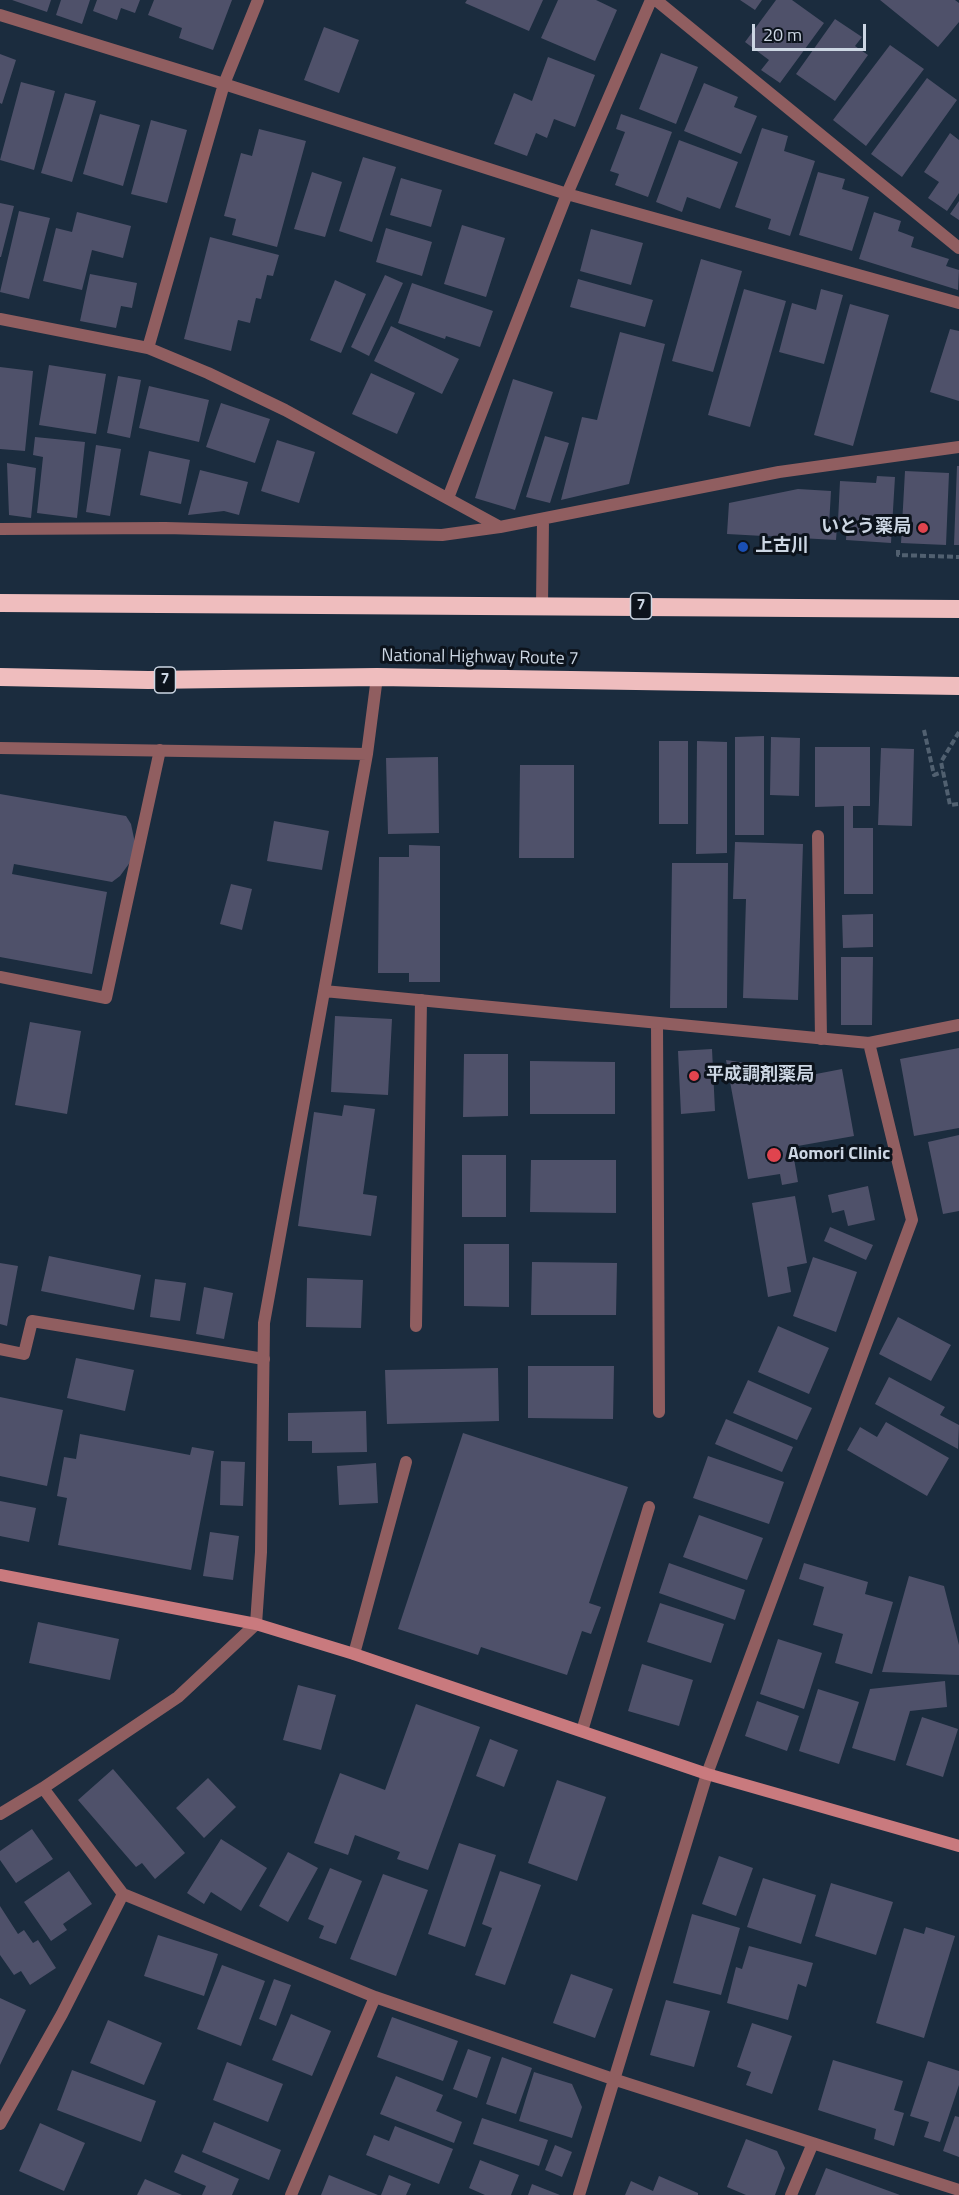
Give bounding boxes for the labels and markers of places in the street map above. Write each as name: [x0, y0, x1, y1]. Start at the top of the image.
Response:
place label: いとう薬局: [821, 517, 911, 539]
marker: いとう薬局: [916, 521, 930, 535]
place label: 上古川: [755, 536, 809, 558]
marker: 上古川: [736, 540, 750, 554]
place label: 平成調剤薬局: [706, 1065, 814, 1087]
marker: 平成調剤薬局: [687, 1069, 701, 1083]
place label: Aomori Clinic: [788, 1144, 890, 1166]
marker: Aomori Clinic: [765, 1146, 783, 1164]

